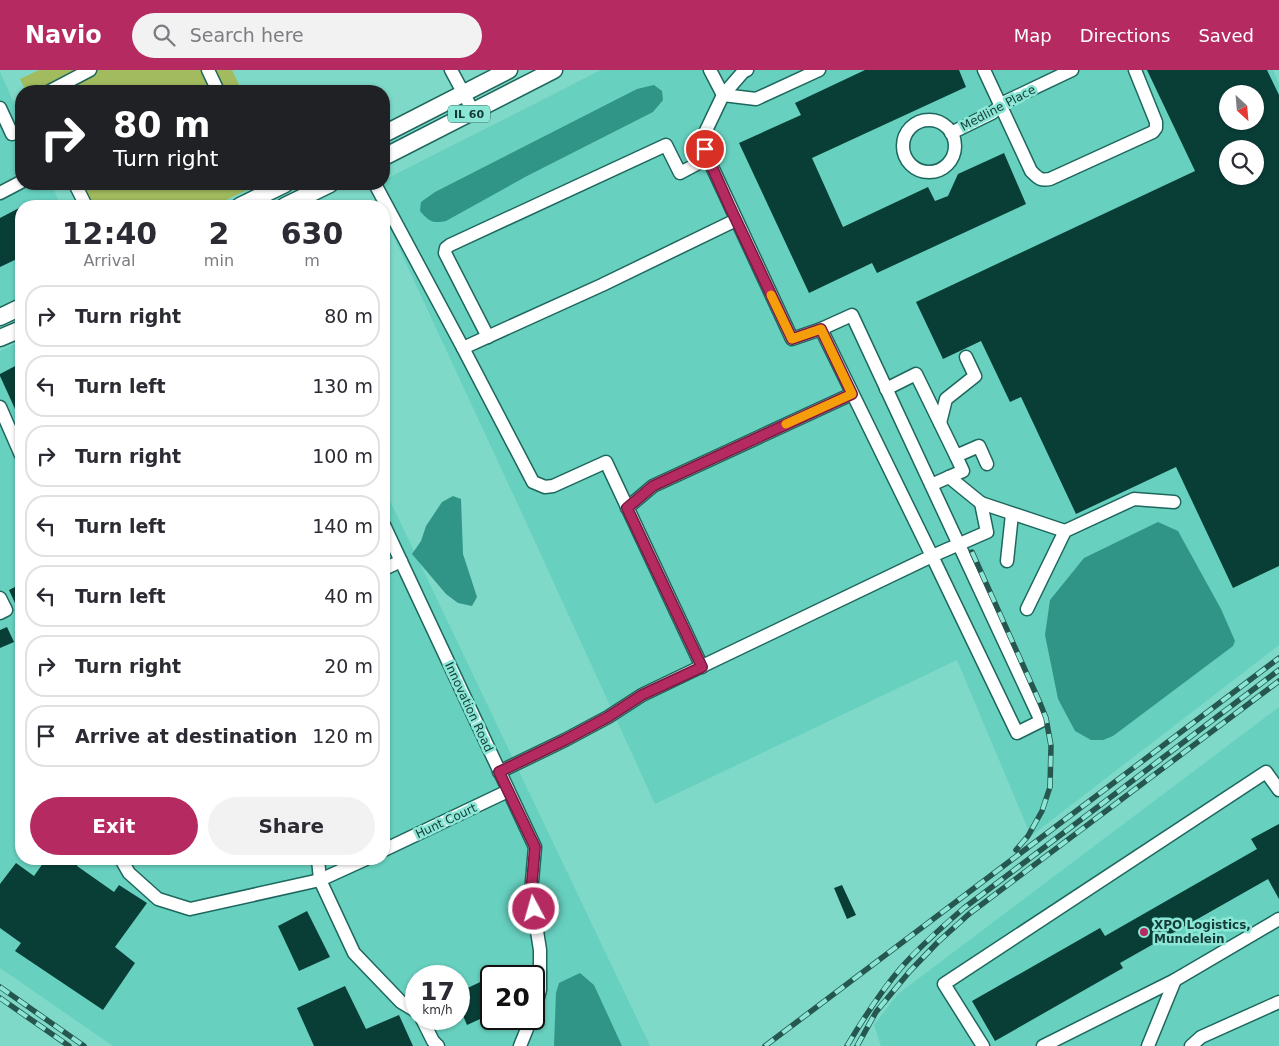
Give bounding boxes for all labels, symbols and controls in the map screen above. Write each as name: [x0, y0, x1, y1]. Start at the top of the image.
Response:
search box: [132, 13, 482, 58]
text: Navio: [25, 21, 102, 49]
icon: search: [150, 21, 178, 49]
text: Search here: [190, 24, 304, 46]
text: Map: [1014, 25, 1052, 46]
text: Directions: [1080, 25, 1170, 46]
text: Saved: [1198, 25, 1254, 46]
street label: Medline Place: [958, 82, 1038, 134]
north arrow: [1219, 85, 1264, 130]
map controls: [1219, 85, 1264, 185]
icon: right: [30, 105, 95, 170]
text: 80 m: [113, 105, 210, 145]
road number: IL 60: [448, 106, 490, 122]
pin: [684, 128, 726, 170]
icon: arrive: [691, 135, 719, 163]
button: search: [1219, 140, 1264, 185]
text: Turn right: [113, 146, 218, 171]
text: 12:40: [62, 216, 157, 251]
text: 2: [208, 216, 229, 251]
text: 630: [281, 216, 343, 251]
text: Arrival: [83, 251, 135, 270]
text: min: [204, 251, 234, 270]
text: m: [304, 251, 320, 270]
icon: right: [32, 302, 60, 330]
text: Turn right: [75, 305, 181, 327]
text: 80 m: [324, 305, 373, 327]
icon: left: [32, 372, 60, 400]
text: Turn left: [75, 375, 166, 397]
text: 130 m: [312, 375, 373, 397]
icon: right: [32, 442, 60, 470]
text: Turn right: [75, 445, 181, 467]
text: 100 m: [312, 445, 373, 467]
icon: left: [32, 512, 60, 540]
text: Turn left: [75, 515, 166, 537]
text: 140 m: [312, 515, 373, 537]
icon: left: [32, 582, 60, 610]
text: Turn left: [75, 585, 166, 607]
text: 40 m: [324, 585, 373, 607]
icon: right: [32, 652, 60, 680]
text: Turn right: [75, 655, 181, 677]
text: 20 m: [324, 655, 373, 677]
street label: Innovation Road: [442, 660, 496, 754]
icon: arrive: [32, 722, 60, 750]
text: Arrive at destination: [75, 725, 297, 747]
text: 120 m: [312, 725, 373, 747]
button: Exit: [30, 797, 198, 855]
button: Share: [208, 797, 375, 855]
street label: Hunt Court: [413, 801, 479, 841]
position arrow: [507, 882, 559, 934]
place label: XPO Logistics, Mundelein: [1154, 918, 1251, 946]
marker: XPO Logistics, Mundelein: [1138, 926, 1150, 938]
speed limit sign: 20: [480, 965, 545, 1030]
text: 17: [420, 977, 455, 1006]
text: km/h: [422, 1003, 453, 1017]

